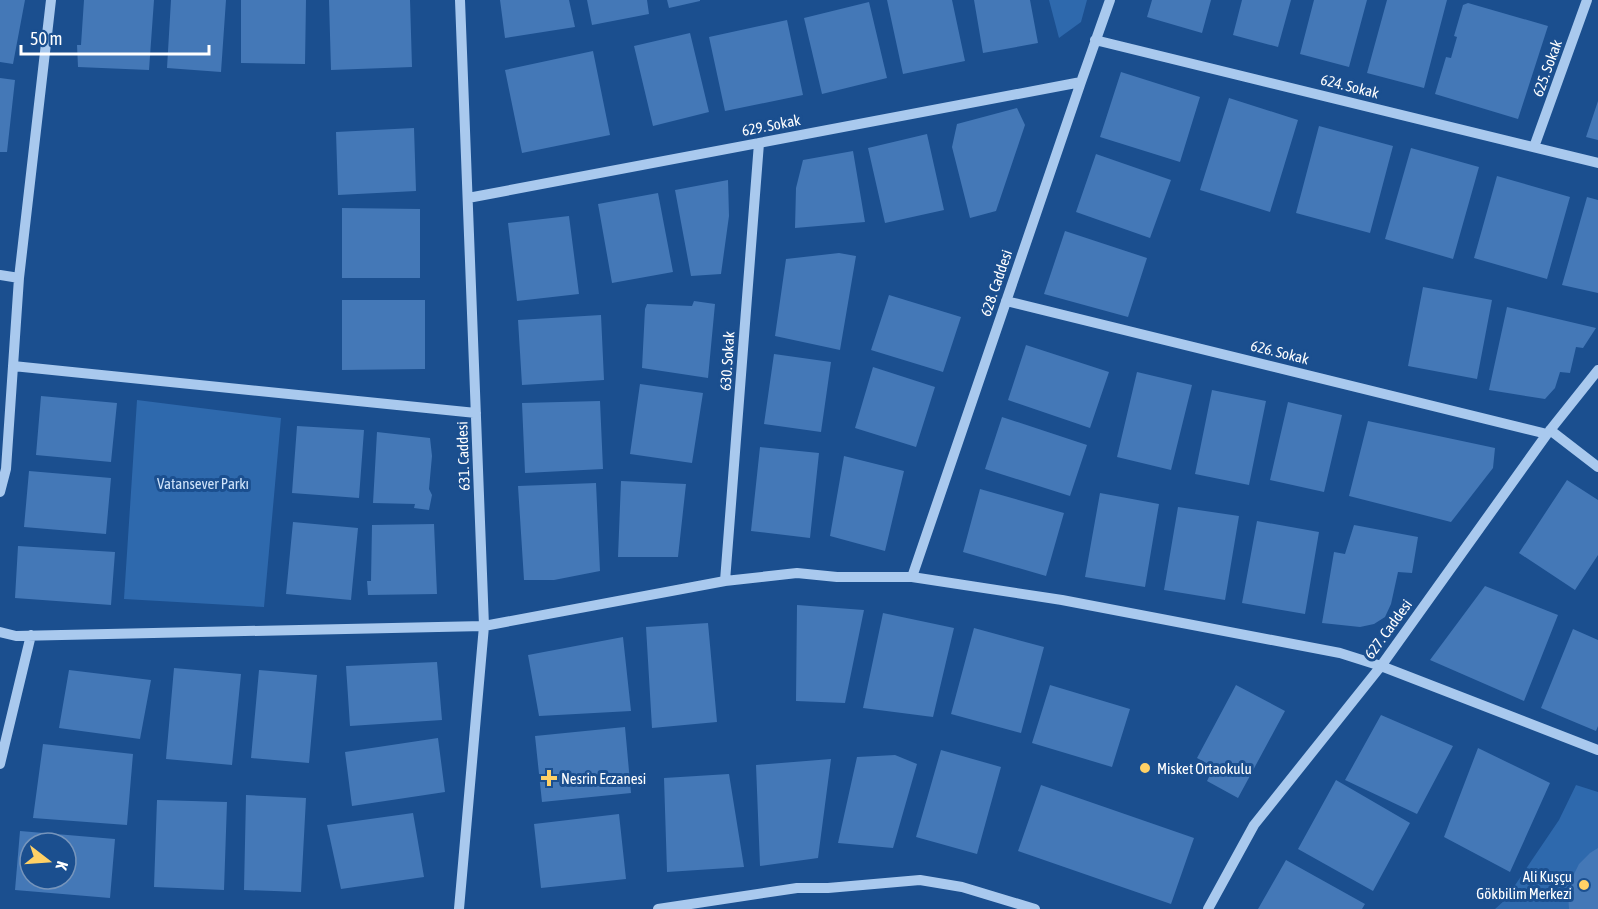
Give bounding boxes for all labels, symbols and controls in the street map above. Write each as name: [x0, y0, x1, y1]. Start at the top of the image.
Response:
scale bar: [21, 18, 208, 56]
text: 50 m: [30, 28, 62, 49]
street label: 625. Sokak: [1529, 37, 1565, 99]
street label: 624. Sokak: [1319, 71, 1381, 102]
street label: 629. Sokak: [740, 111, 802, 139]
street label: 628. Caddesi: [977, 247, 1015, 319]
street label: 630. Sokak: [716, 330, 738, 391]
street label: 626. Sokak: [1249, 337, 1311, 368]
street label: 631. Caddesi: [453, 421, 473, 491]
park label: Vatansever Parkı: [157, 475, 249, 492]
street label: 627. Caddesi: [1361, 596, 1415, 662]
place label: Misket Ortaokulu: [1157, 760, 1252, 777]
marker: Misket Ortaokulu: [1138, 761, 1152, 775]
place label: Nesrin Eczanesi: [561, 770, 646, 787]
marker: Nesrin Eczanesi: [542, 771, 556, 785]
north arrow: [18, 831, 78, 891]
text: K: [53, 859, 72, 872]
place label: Ali Kuşçu Gökbilim Merkezi: [1476, 868, 1572, 902]
marker: Ali Kuşçu Gökbilim Merkezi: [1577, 878, 1591, 892]

